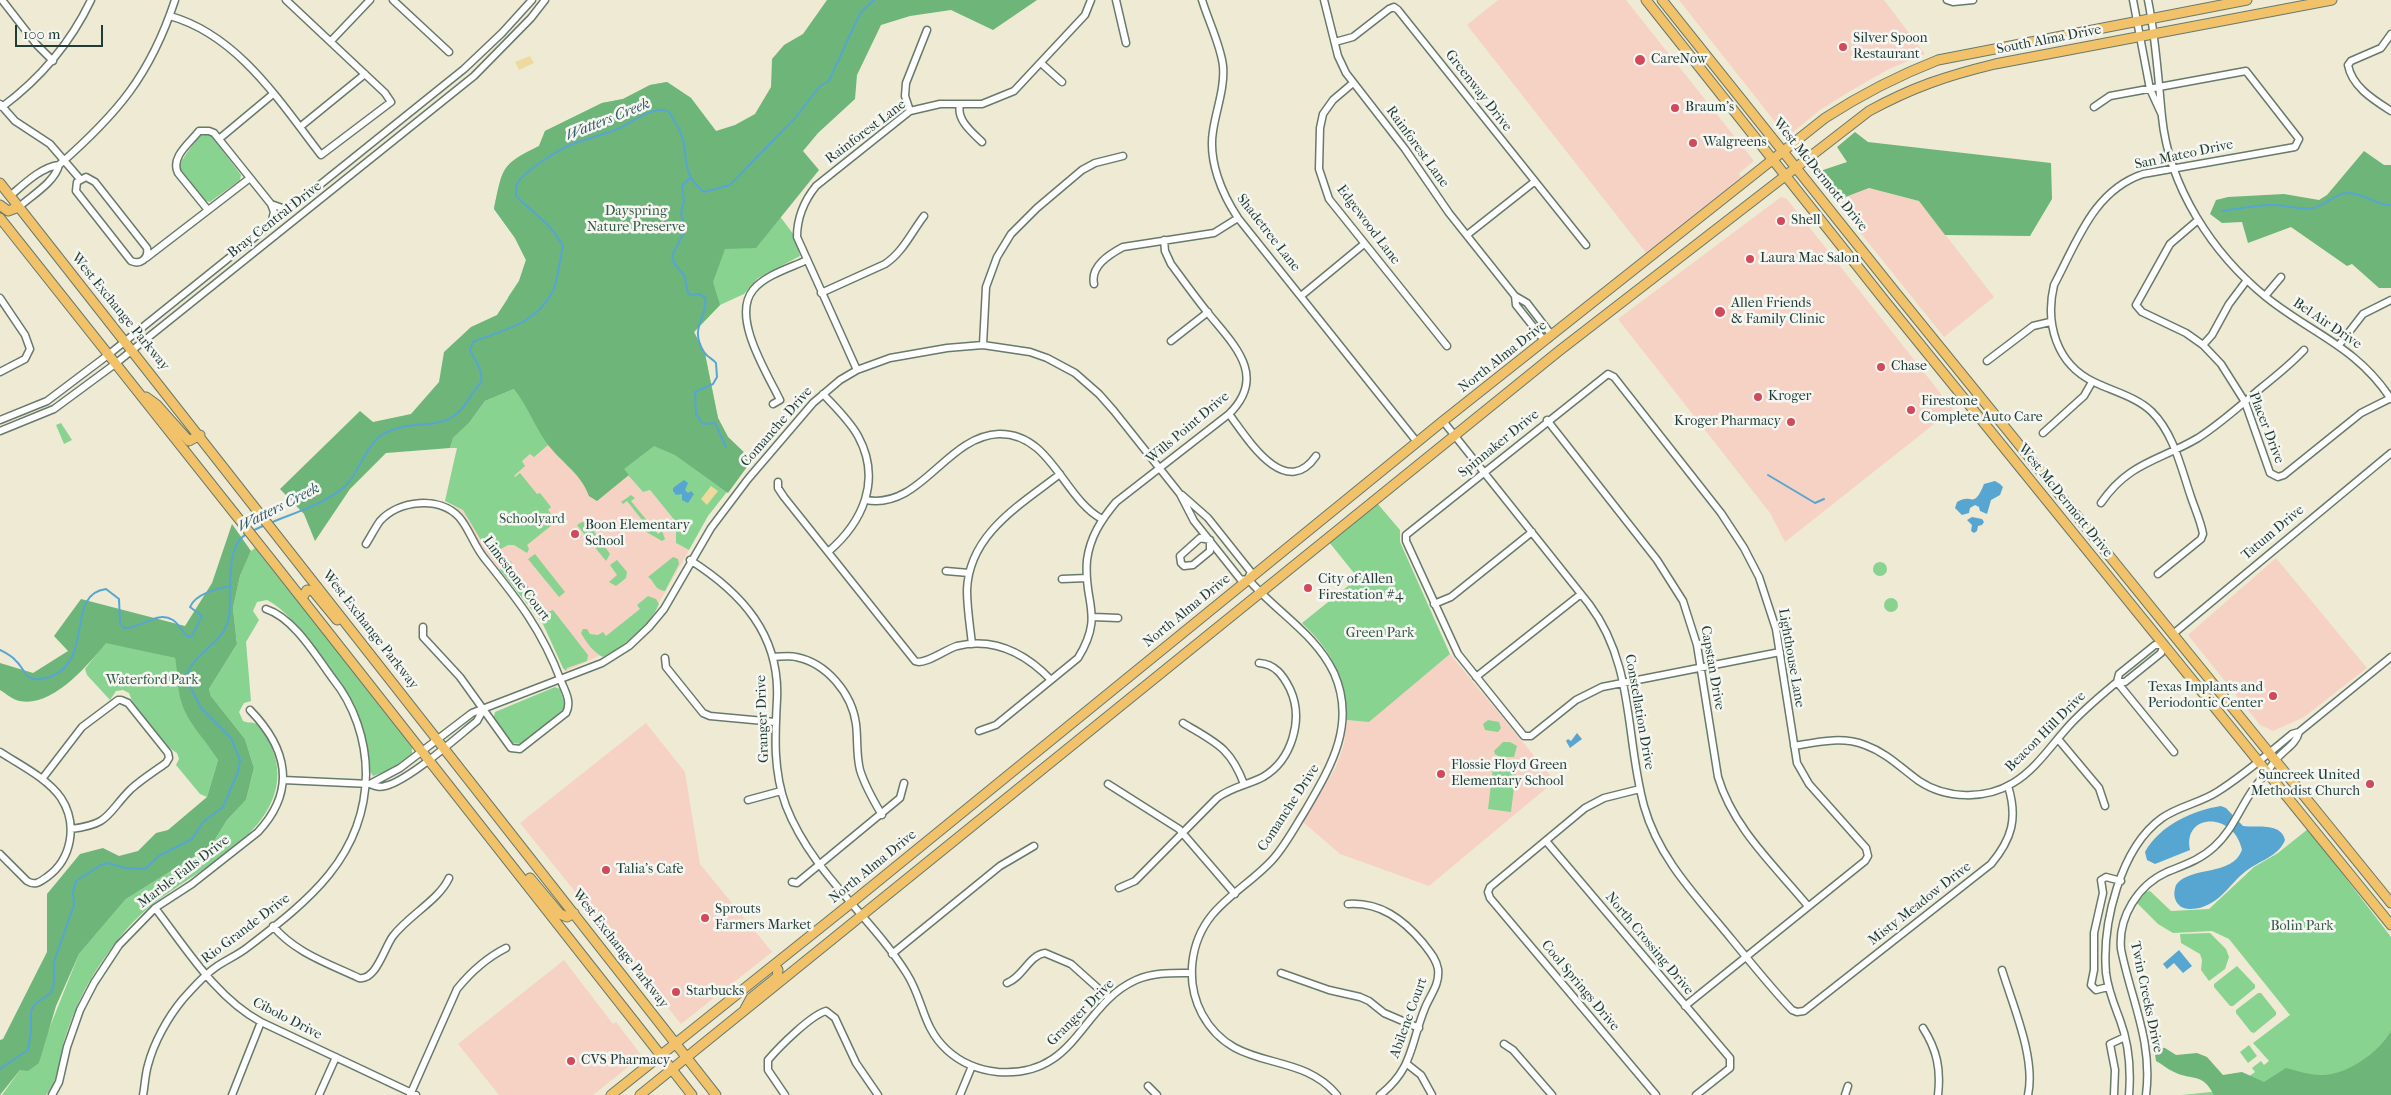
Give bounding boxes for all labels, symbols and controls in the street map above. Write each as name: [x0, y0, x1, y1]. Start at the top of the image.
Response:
scale bar: [18, 15, 105, 47]
street label: South Alma Drive: [1995, 22, 2103, 58]
text: 100 m: [23, 25, 61, 43]
place label: Silver Spoon Restaurant: [1853, 31, 1928, 64]
marker: Silver Spoon Restaurant: [1837, 41, 1849, 53]
street label: Greenway Drive: [1441, 47, 1515, 135]
place label: CareNow: [1651, 52, 1707, 68]
marker: CareNow: [1633, 53, 1647, 67]
water label: Watters Creek: [563, 95, 653, 145]
street label: Rainforest Lane: [822, 96, 910, 168]
place label: Braum's: [1685, 100, 1734, 116]
marker: Braum's: [1669, 102, 1681, 114]
street label: Rainforest Lane: [1382, 103, 1452, 191]
street label: West McDermott Drive: [1769, 115, 1871, 235]
place label: Walgreens: [1703, 135, 1767, 151]
street label: San Mateo Drive: [2133, 136, 2235, 174]
marker: Walgreens: [1687, 137, 1699, 149]
street label: Bray Central Drive: [225, 178, 325, 262]
street label: Edgewood Lane: [1333, 182, 1403, 268]
street label: Shadetree Lane: [1233, 191, 1303, 275]
park label: Dayspring Nature Preserve: [587, 204, 685, 236]
place label: Shell: [1791, 213, 1821, 229]
marker: Shell: [1775, 215, 1787, 227]
street label: West Exchange Parkway: [67, 250, 173, 374]
place label: Laura Mac Salon: [1760, 251, 1859, 267]
marker: Laura Mac Salon: [1744, 253, 1756, 265]
street label: Bel Air Drive: [2289, 295, 2365, 353]
place label: Allen Friends & Family Clinic: [1731, 296, 1825, 328]
marker: Allen Friends & Family Clinic: [1713, 305, 1727, 319]
street label: North Alma Drive: [1455, 317, 1551, 397]
place label: Chase: [1891, 359, 1927, 375]
marker: Chase: [1875, 361, 1887, 373]
street label: Comanche Drive: [738, 383, 816, 471]
street label: Wills Point Drive: [1143, 388, 1233, 468]
place label: Kroger: [1768, 389, 1812, 405]
street label: Placer Drive: [2245, 390, 2287, 466]
marker: Kroger: [1752, 391, 1764, 403]
place label: Firestone Complete Auto Care: [1921, 394, 2043, 427]
marker: Firestone Complete Auto Care: [1905, 404, 1917, 416]
street label: Spinnaker Drive: [1455, 406, 1543, 482]
place label: Kroger Pharmacy: [1674, 414, 1781, 430]
marker: Kroger Pharmacy: [1785, 416, 1797, 428]
street label: West McDermott Drive: [2014, 441, 2116, 561]
water label: Watters Creek: [235, 480, 323, 536]
street label: Tatum Drive: [2238, 502, 2308, 564]
park label: Schoolyard: [499, 512, 565, 528]
place label: Boon Elementary School: [585, 518, 690, 550]
marker: Boon Elementary School: [569, 528, 581, 540]
street label: Limestone Court: [479, 533, 553, 625]
street label: West Exchange Parkway: [318, 567, 422, 693]
street label: North Alma Drive: [1140, 571, 1234, 651]
place label: City of Allen Firestation #4: [1318, 572, 1403, 604]
marker: City of Allen Firestation #4: [1302, 582, 1314, 594]
street label: Lighthouse Lane: [1774, 607, 1808, 709]
street label: Capstan Drive: [1696, 624, 1728, 712]
park label: Green Park: [1346, 626, 1414, 642]
street label: Constellation Drive: [1621, 653, 1657, 771]
park label: Waterford Park: [106, 673, 198, 689]
street label: Granger Drive: [753, 675, 773, 763]
place label: Texas Implants and Periodontic Center: [2148, 680, 2263, 712]
street label: Beacon Hill Drive: [2002, 688, 2090, 776]
marker: Texas Implants and Periodontic Center: [2267, 690, 2279, 702]
place label: Flossie Floyd Green Elementary School: [1451, 758, 1567, 790]
street label: Comanche Drive: [1255, 761, 1323, 855]
marker: Flossie Floyd Green Elementary School: [1435, 768, 1447, 780]
place label: Suncreek United Methodist Church: [2251, 768, 2360, 800]
marker: Suncreek United Methodist Church: [2364, 778, 2376, 790]
street label: North Alma Drive: [826, 827, 920, 907]
street label: Marble Falls Drive: [135, 832, 233, 912]
street label: Misty Meadow Drive: [1865, 859, 1975, 949]
place label: Talia's Cafe: [616, 862, 683, 878]
marker: Talia's Cafe: [600, 864, 612, 876]
street label: West Exchange Parkway: [568, 886, 672, 1012]
street label: North Crossing Drive: [1601, 889, 1697, 999]
street label: Rio Grande Drive: [198, 890, 294, 968]
place label: Sprouts Farmers Market: [715, 902, 812, 934]
marker: Sprouts Farmers Market: [699, 912, 711, 924]
park label: Bolin Park: [2270, 919, 2334, 935]
street label: Cool Springs Drive: [1537, 937, 1623, 1035]
street label: Twin Creeks Drive: [2126, 940, 2166, 1054]
street label: Abilene Court: [1387, 975, 1431, 1061]
street label: Granger Drive: [1044, 976, 1118, 1050]
place label: Starbucks: [686, 984, 744, 1000]
marker: Starbucks: [670, 986, 682, 998]
street label: Cibolo Drive: [249, 994, 325, 1044]
place label: CVS Pharmacy: [581, 1053, 670, 1069]
marker: CVS Pharmacy: [565, 1055, 577, 1067]

